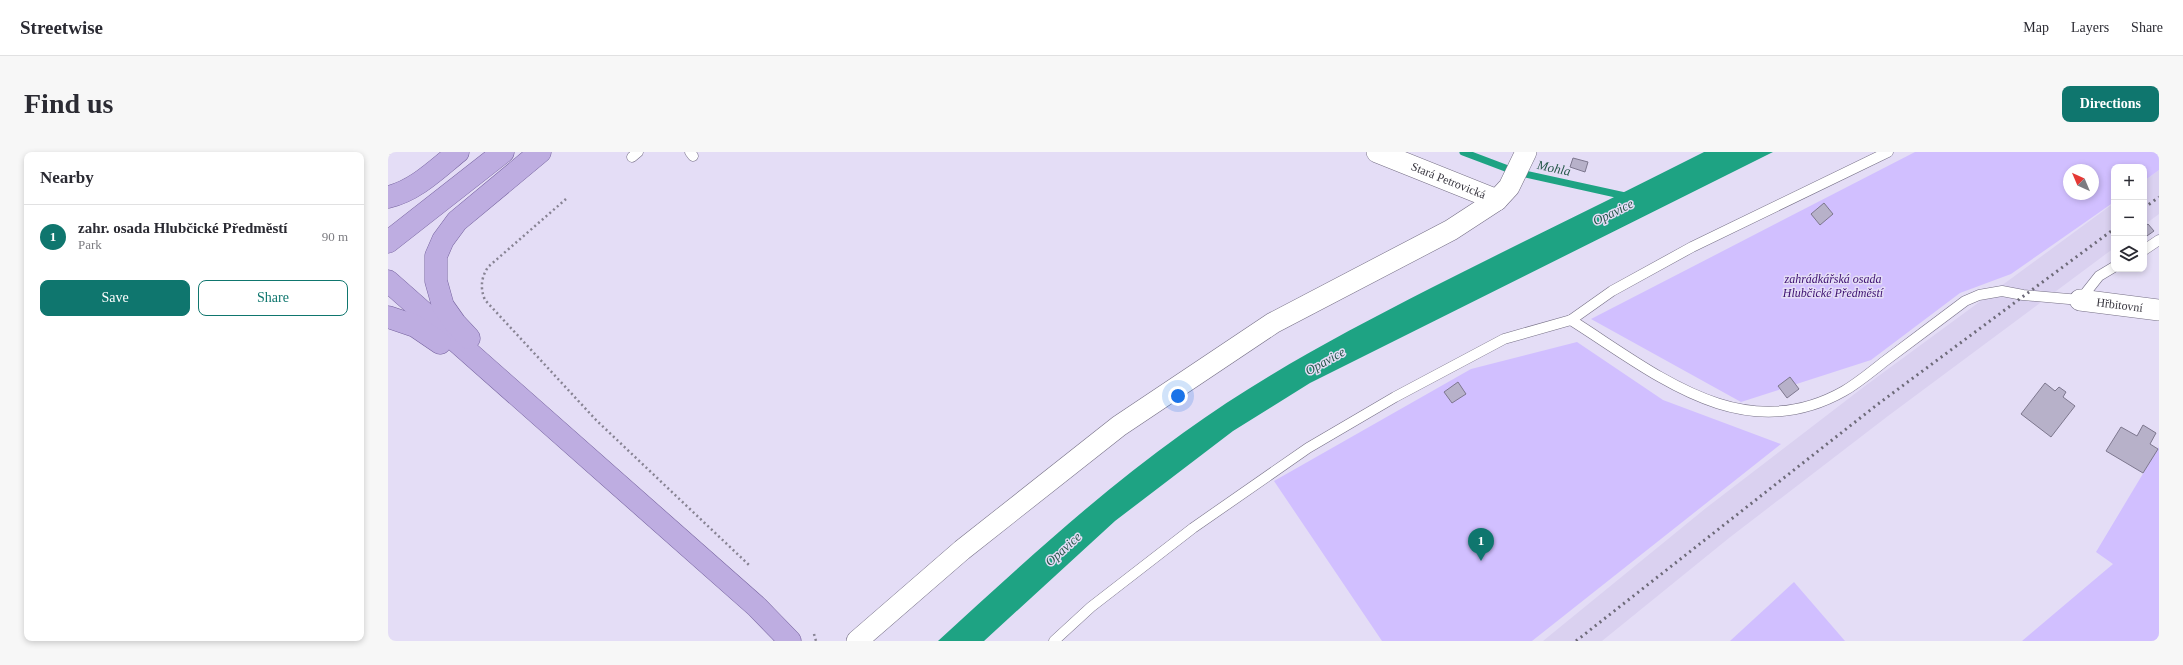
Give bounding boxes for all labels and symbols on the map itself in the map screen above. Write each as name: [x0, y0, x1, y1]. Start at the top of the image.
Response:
water label: Mohla: [1535, 157, 1573, 179]
street label: Stará Petrovická: [1409, 159, 1488, 202]
north arrow: [2063, 164, 2099, 200]
water label: Opavice: [1590, 196, 1636, 228]
park label: zahrádkářská osada Hlubčické Předměstí: [1782, 272, 1885, 300]
street label: Hřbitovní: [2096, 295, 2144, 315]
water label: Opavice: [1302, 344, 1348, 378]
your location: [1168, 386, 1188, 406]
pin: 1: [1468, 528, 1494, 561]
water label: Opavice: [1042, 529, 1084, 569]

